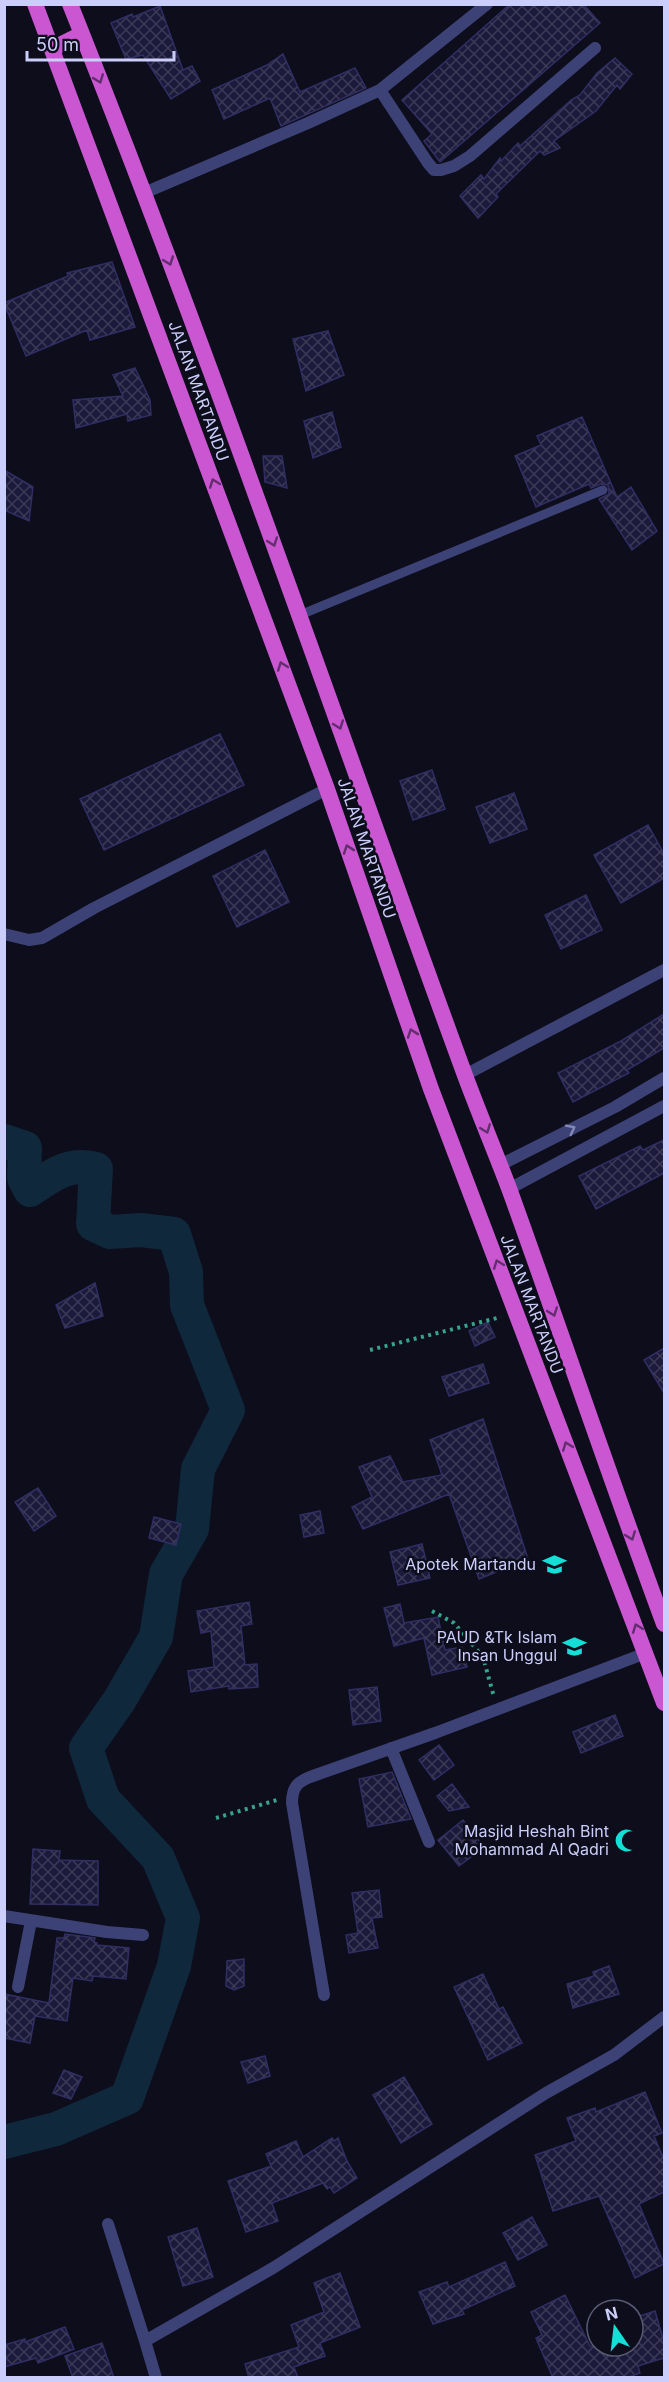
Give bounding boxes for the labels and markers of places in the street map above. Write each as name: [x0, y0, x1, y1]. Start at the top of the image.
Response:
school or university icon: Apotek Martandu: [541, 1551, 567, 1577]
place label: Apotek Martandu: [405, 1554, 536, 1574]
place label: PAUD &Tk Islam Insan Unggul: [437, 1627, 557, 1665]
school or university icon: PAUD &Tk Islam Insan Unggul: [562, 1633, 588, 1659]
place label: Masjid Heshah Bint Mohammad Al Qadri: [455, 1821, 609, 1859]
mosque icon: Masjid Heshah Bint Mohammad Al Qadri: [614, 1827, 640, 1853]

